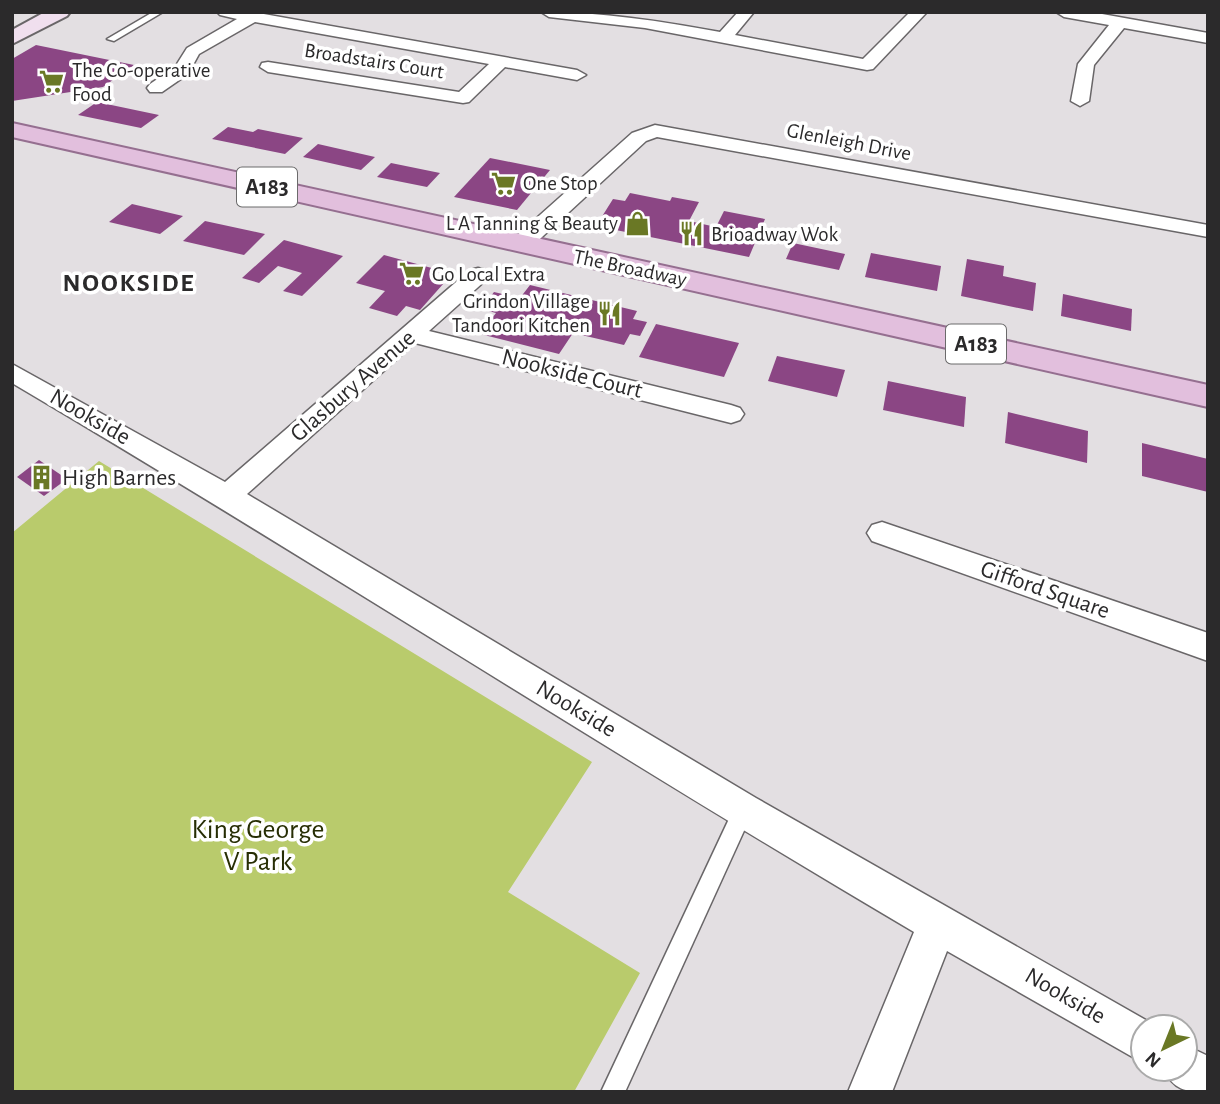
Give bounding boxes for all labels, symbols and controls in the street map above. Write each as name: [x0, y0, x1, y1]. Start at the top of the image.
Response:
street label: Broadstairs Court: [303, 40, 445, 82]
place label: The Co-operative Food: [72, 60, 210, 105]
supermarket icon: The Co-operative Food: [38, 68, 66, 96]
street label: Glenleigh Drive: [785, 120, 913, 164]
road number: A183: [237, 168, 297, 206]
supermarket icon: One Stop: [489, 169, 517, 197]
place label: One Stop: [523, 173, 598, 194]
shop icon: L A Tanning & Beauty: [624, 209, 652, 237]
place label: L A Tanning & Beauty: [446, 213, 618, 234]
restaurant icon: Brioadway Wok: [677, 220, 705, 248]
place label: Brioadway Wok: [711, 224, 839, 245]
street label: The Broadway: [572, 246, 688, 290]
supermarket icon: Go Local Extra: [398, 260, 426, 288]
place label: Go Local Extra: [432, 264, 545, 285]
district label: NOOKSIDE: [62, 270, 196, 296]
place label: Grindon Village Tandoori Kitchen: [452, 291, 590, 336]
restaurant icon: Grindon Village Tandoori Kitchen: [596, 299, 624, 327]
road number: A183: [946, 324, 1006, 364]
street label: Glasbury Avenue: [286, 326, 420, 446]
street label: Nookside Court: [499, 345, 645, 403]
street label: Nookside: [46, 384, 134, 450]
building icon: High Barnes: [28, 464, 56, 492]
place label: High Barnes: [62, 466, 176, 490]
street label: Gifford Square: [977, 557, 1113, 623]
street label: Nookside: [532, 676, 620, 742]
park label: King George V Park: [191, 816, 325, 876]
street label: Nookside: [1021, 963, 1109, 1029]
north arrow: [1129, 1013, 1199, 1083]
text: N: [1142, 1048, 1165, 1071]

